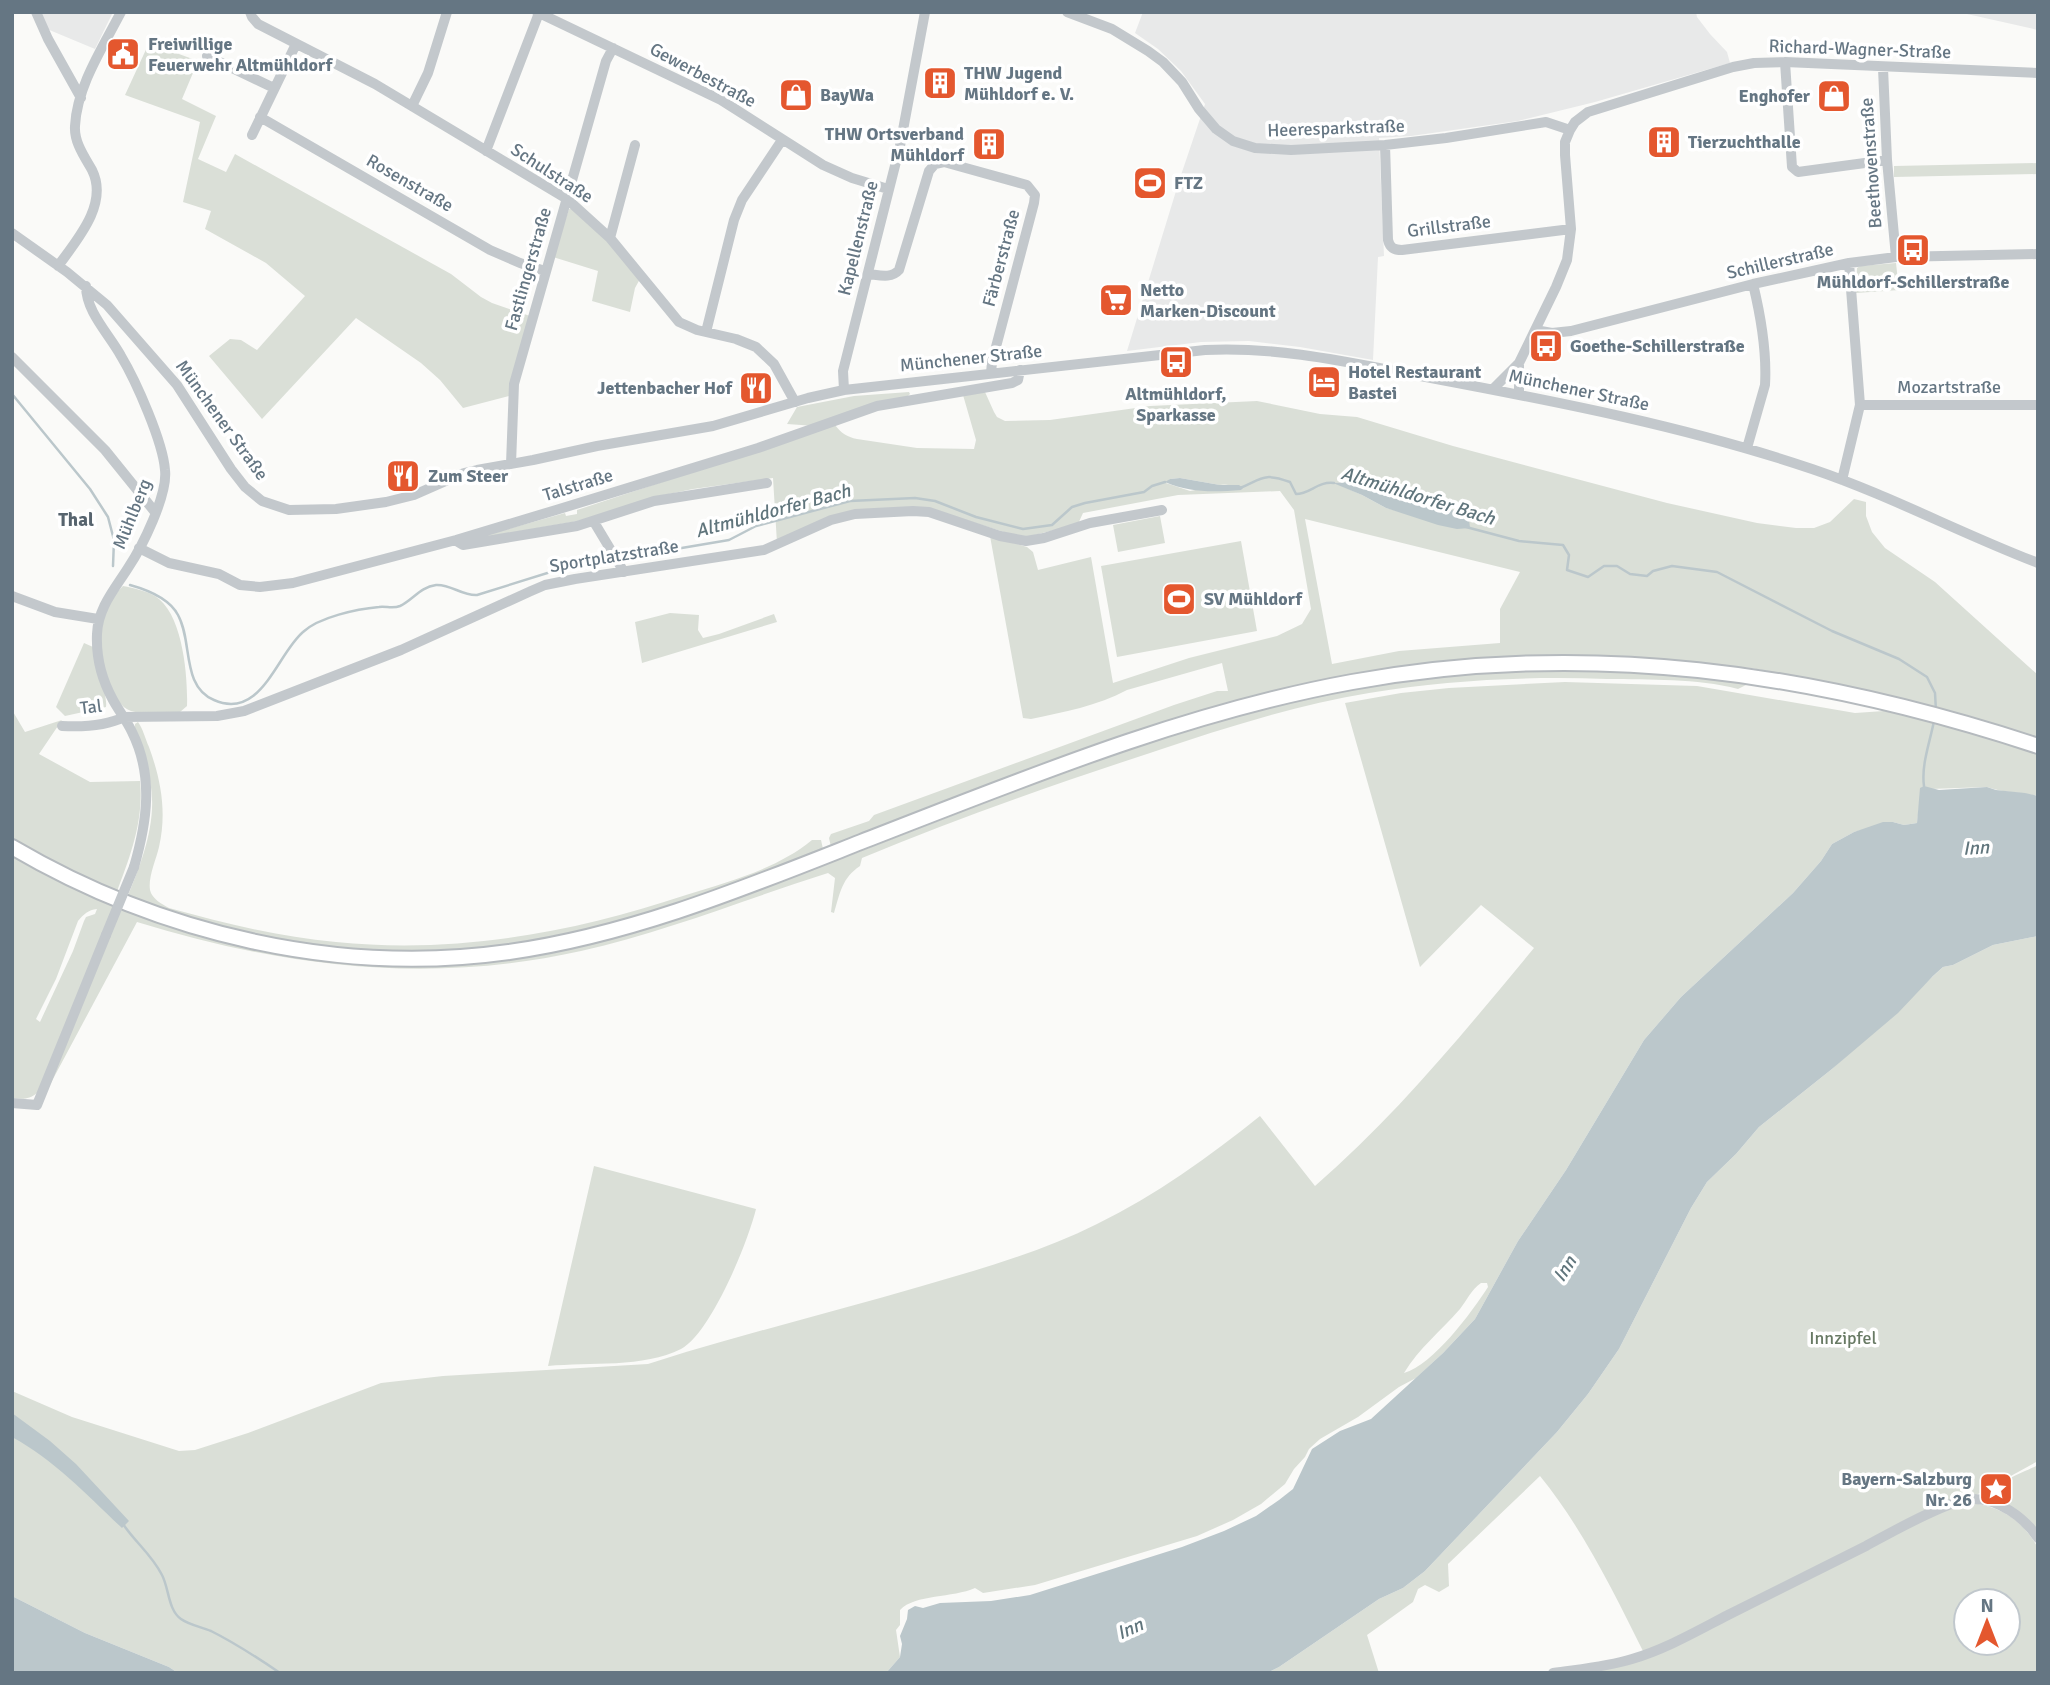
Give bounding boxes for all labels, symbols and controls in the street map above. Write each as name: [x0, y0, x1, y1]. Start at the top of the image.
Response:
place label: Freiwillige Feuerwehr Altmühldorf: [148, 33, 334, 76]
public building icon: Freiwillige Feuerwehr Altmühldorf: [104, 35, 142, 73]
street label: Richard-Wagner-Straße: [1768, 35, 1952, 63]
street label: Gewerbestraße: [646, 38, 760, 112]
place label: THW Jugend Mühldorf e. V.: [964, 62, 1074, 105]
building icon: THW Jugend Mühldorf e. V.: [921, 64, 959, 102]
shop icon: BayWa: [777, 76, 815, 114]
shop icon: Enghofer: [1815, 77, 1853, 115]
place label: BayWa: [820, 84, 874, 106]
place label: Enghofer: [1739, 85, 1811, 107]
street label: Beethovenstraße: [1855, 97, 1887, 229]
street label: Heeresparkstraße: [1267, 115, 1405, 141]
place label: THW Ortsverband Mühldorf: [825, 123, 965, 166]
building icon: Tierzuchthalle: [1645, 123, 1683, 161]
building icon: THW Ortsverband Mühldorf: [970, 125, 1008, 163]
place label: Tierzuchthalle: [1688, 131, 1801, 153]
street label: Schulstraße: [507, 138, 597, 208]
street label: Rosenstraße: [363, 149, 457, 217]
sports icon: FTZ: [1131, 164, 1169, 202]
place label: FTZ: [1174, 172, 1203, 194]
street label: Kapellenstraße: [833, 178, 883, 298]
street label: Fastlingerstraße: [500, 205, 556, 333]
street label: Färberstraße: [977, 207, 1025, 309]
street label: Grillstraße: [1406, 210, 1492, 242]
bus stop icon: Mühldorf-Schillerstraße: [1894, 231, 1932, 269]
street label: Schillerstraße: [1724, 238, 1836, 284]
place label: Mühldorf-Schillerstraße: [1817, 271, 2009, 293]
place label: Netto Marken-Discount: [1140, 279, 1276, 322]
supermarket icon: Netto Marken-Discount: [1097, 281, 1135, 319]
bus stop icon: Goethe-Schillerstraße: [1527, 327, 1565, 365]
place label: Goethe-Schillerstraße: [1570, 335, 1745, 357]
street label: Münchener Straße: [899, 340, 1043, 376]
bus stop icon: Altmühldorf, Sparkasse: [1157, 343, 1195, 381]
street label: Münchener Straße: [171, 356, 273, 484]
place label: Hotel Restaurant Bastei: [1348, 361, 1481, 404]
hotel icon: Hotel Restaurant Bastei: [1305, 363, 1343, 401]
street label: Münchener Straße: [1507, 364, 1651, 416]
restaurant icon: Jettenbacher Hof: [737, 369, 775, 407]
street label: Mozartstraße: [1897, 376, 2001, 398]
place label: Jettenbacher Hof: [597, 377, 733, 399]
place label: Altmühldorf, Sparkasse: [1125, 383, 1227, 426]
restaurant icon: Zum Steer: [384, 457, 422, 495]
water label: Altmühldorfer Bach: [1338, 461, 1498, 531]
street label: Talstraße: [540, 464, 616, 506]
place label: Zum Steer: [428, 465, 509, 487]
street label: Mühlberg: [108, 476, 156, 552]
water label: Altmühldorfer Bach: [693, 479, 854, 543]
district label: Thal: [58, 508, 94, 532]
street label: Sportplatzstraße: [548, 535, 680, 577]
sports icon: SV Mühldorf: [1160, 580, 1198, 618]
place label: SV Mühldorf: [1204, 588, 1303, 610]
street label: Tal: [79, 695, 103, 719]
water label: Inn: [1962, 835, 1990, 861]
water label: Inn: [1548, 1251, 1582, 1287]
park label: Innzipfel: [1809, 1327, 1877, 1349]
place label: Bayern-Salzburg Nr. 26: [1841, 1468, 1972, 1511]
place icon: Bayern-Salzburg Nr. 26: [1977, 1470, 2015, 1508]
north arrow: [1952, 1587, 2022, 1657]
text: N: [1980, 1594, 1994, 1618]
water label: Inn: [1113, 1612, 1147, 1645]

